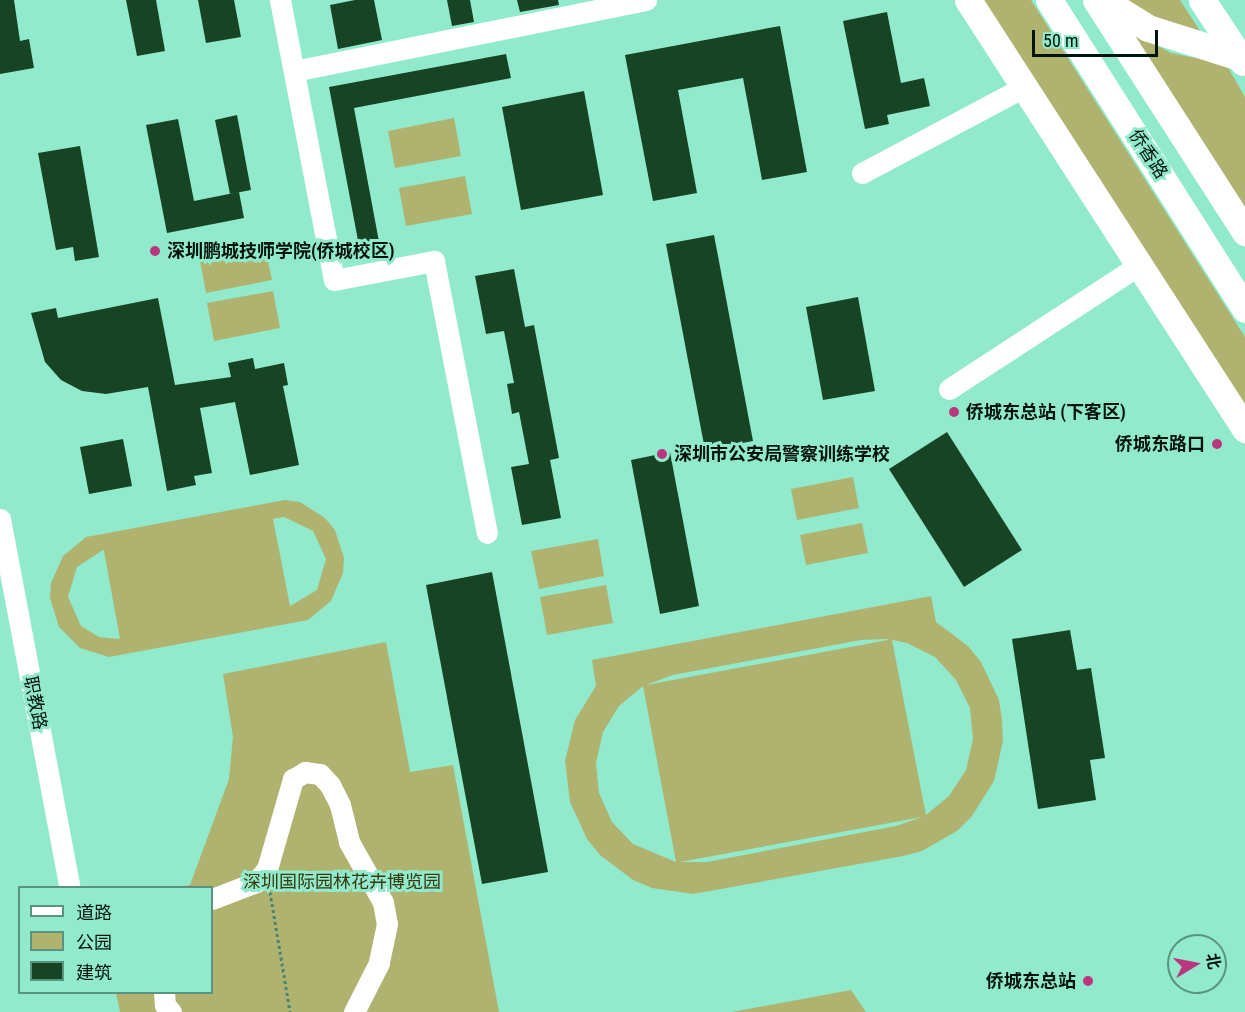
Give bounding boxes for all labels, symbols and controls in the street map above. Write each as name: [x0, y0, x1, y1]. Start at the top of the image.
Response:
scale bar: [1035, 18, 1161, 56]
text: 50 m: [1043, 30, 1078, 51]
street label: 侨香路: [1124, 125, 1172, 183]
place label: 深圳鹏城技师学院(侨城校区): [167, 240, 395, 262]
marker: 深圳鹏城技师学院(侨城校区): [148, 244, 162, 258]
place label: 侨城东总站 (下客区): [966, 401, 1126, 423]
marker: 侨城东总站 (下客区): [947, 405, 961, 419]
place label: 侨城东路口: [1115, 433, 1205, 455]
marker: 侨城东路口: [1210, 437, 1224, 451]
place label: 深圳市公安局警察训练学校: [674, 443, 890, 465]
marker: 深圳市公安局警察训练学校: [655, 447, 669, 461]
street label: 职教路: [19, 674, 51, 732]
park label: 深圳国际园林花卉博览园: [243, 871, 441, 893]
legend: [18, 886, 213, 994]
text: 道路: [76, 902, 112, 923]
text: 公园: [76, 932, 112, 953]
north arrow: [1167, 934, 1227, 994]
text: 北: [1203, 952, 1224, 971]
text: 建筑: [76, 962, 112, 983]
place label: 侨城东总站: [986, 970, 1076, 992]
marker: 侨城东总站: [1081, 974, 1095, 988]

